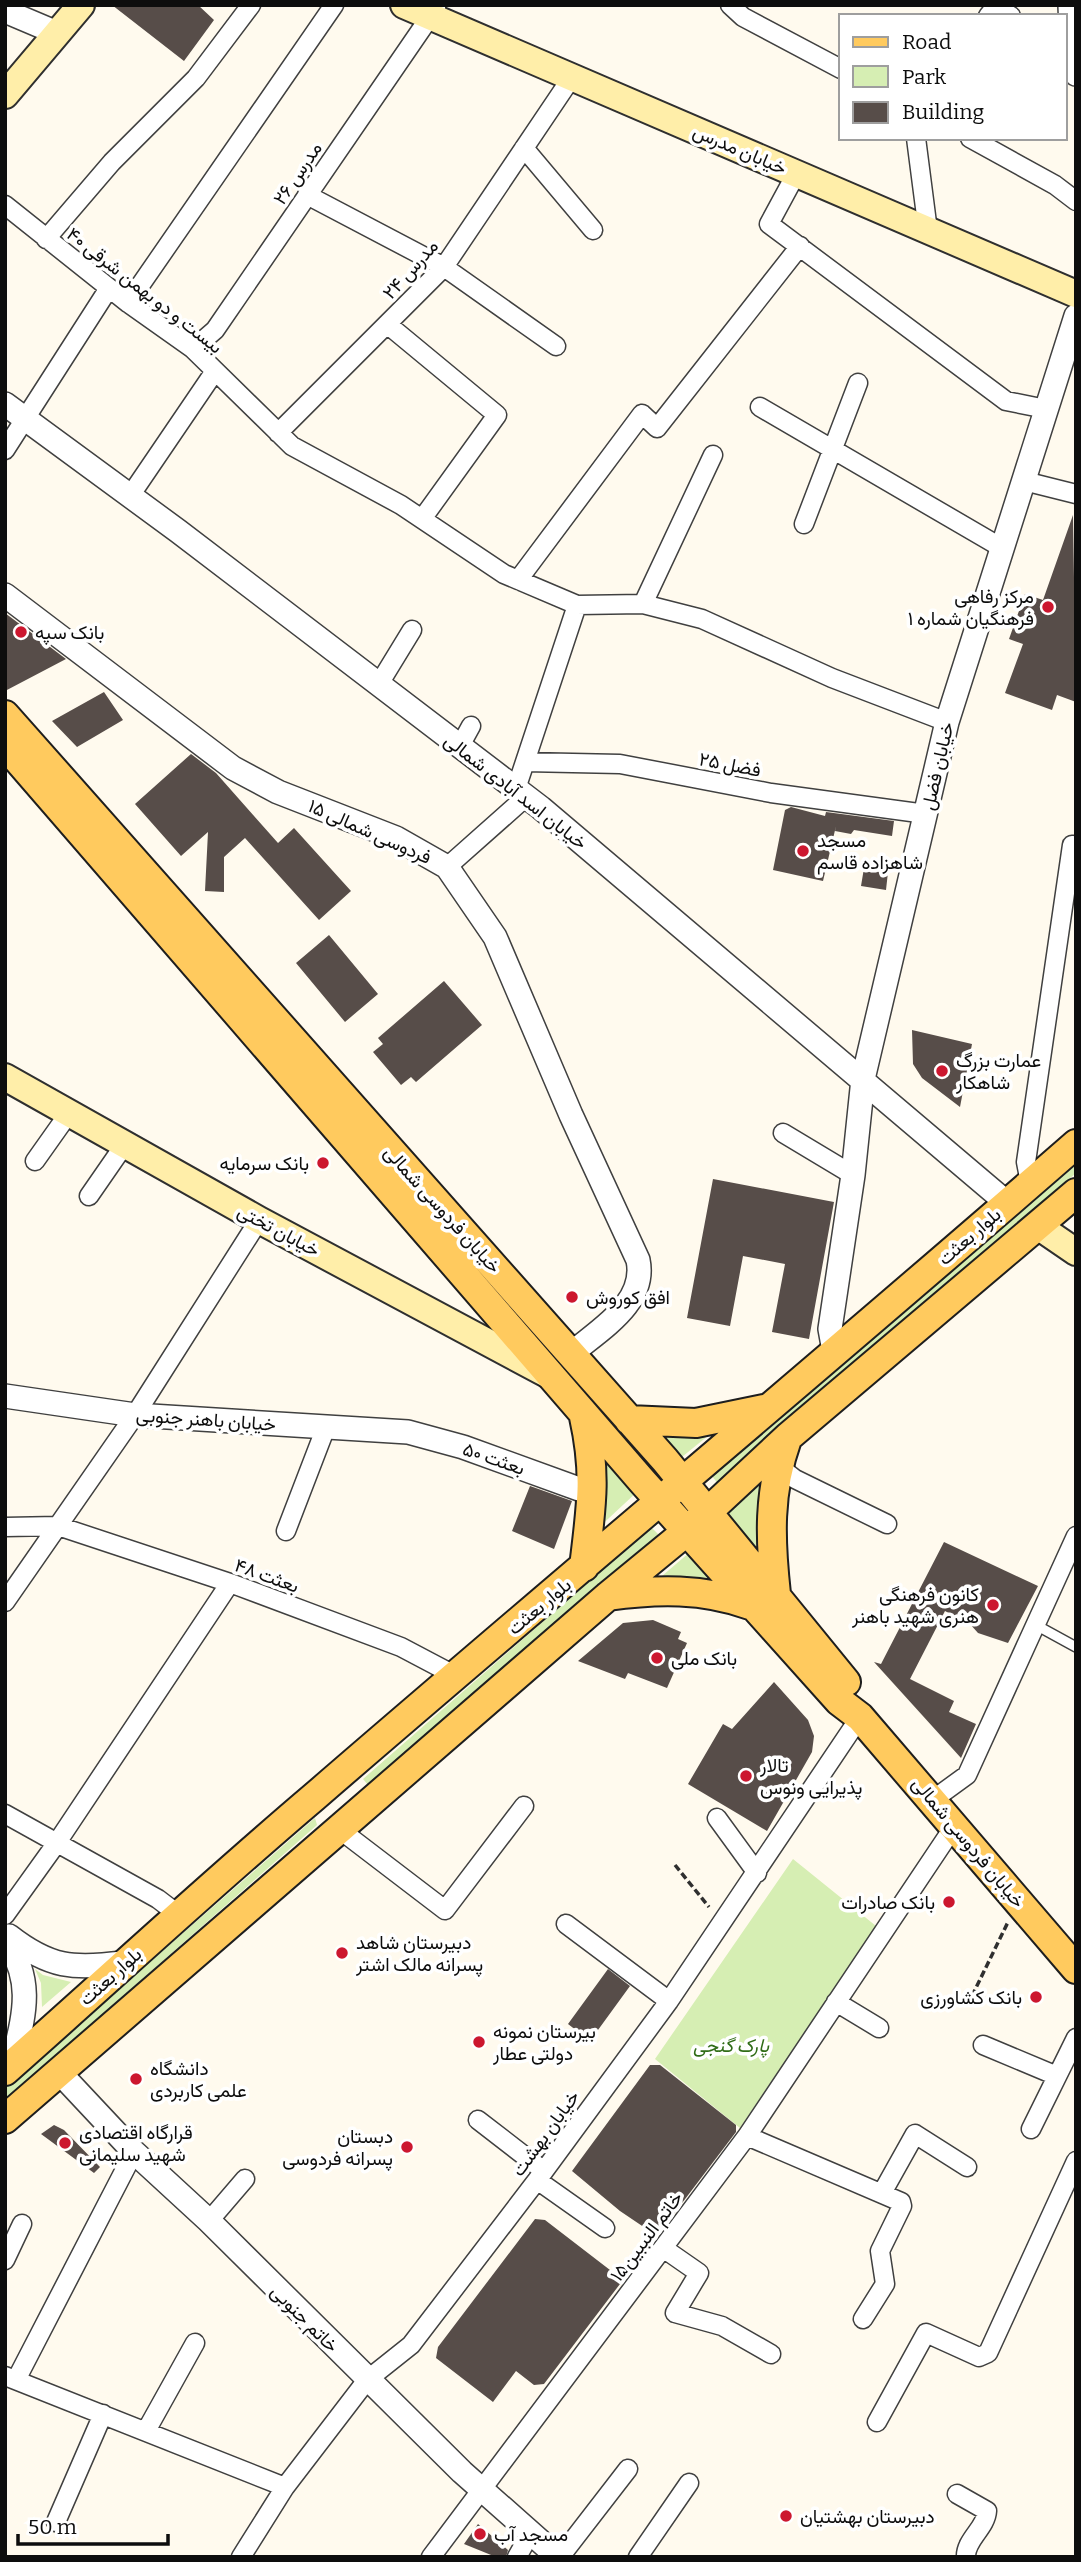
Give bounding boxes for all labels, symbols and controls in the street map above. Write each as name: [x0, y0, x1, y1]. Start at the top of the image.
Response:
legend: [839, 14, 1067, 140]
text: Road: [902, 29, 951, 55]
text: Park: [902, 64, 946, 90]
text: Building: [902, 99, 985, 125]
street label: خیابان مدرس: [689, 119, 790, 179]
street label: مدرس ۲۶: [268, 138, 327, 209]
street label: بیست و دو بهمن شرقی ۴۰: [62, 222, 227, 358]
street label: مدرس ۲۴: [378, 235, 443, 304]
place label: مرکز رفاهی فرهنگیان شماره ۱: [908, 585, 1034, 630]
marker: مرکز رفاهی فرهنگیان شماره ۱: [1040, 599, 1056, 615]
place label: بانک سپه: [35, 621, 104, 646]
marker: بانک سپه: [13, 624, 29, 640]
street label: خیابان فضل: [916, 720, 959, 812]
street label: خیابان اسد آبادی شمالی: [440, 728, 592, 854]
street label: فضل ۲۵: [697, 747, 763, 782]
street label: فردوسی شمالی ۱۵: [305, 794, 435, 869]
place label: مسجد شاهزاده قاسم: [817, 829, 923, 875]
marker: مسجد شاهزاده قاسم: [795, 843, 811, 859]
place label: عمارت بزرگ شاهکار: [955, 1049, 1041, 1094]
marker: عمارت بزرگ شاهکار: [934, 1063, 950, 1079]
street label: خیابان فردوسی شمالی: [379, 1141, 506, 1278]
place label: بانک سرمایه: [220, 1152, 309, 1175]
marker: بانک سرمایه: [315, 1155, 331, 1171]
street label: خیابان تختی: [234, 1199, 324, 1262]
street label: بلوار بعثت: [933, 1203, 1005, 1270]
place label: افق کوروش: [586, 1286, 670, 1309]
marker: افق کوروش: [564, 1289, 580, 1305]
street label: خیابان باهنر جنوبی: [135, 1403, 277, 1436]
street label: بعثت ۵۰: [460, 1437, 528, 1480]
street label: بعثت ۴۸: [232, 1553, 302, 1598]
street label: بلوار بعثت: [503, 1573, 576, 1640]
place label: کانون فرهنگی هنری شهید باهنر: [851, 1583, 979, 1628]
marker: کانون فرهنگی هنری شهید باهنر: [985, 1597, 1001, 1613]
place label: بانک ملی: [671, 1647, 737, 1670]
marker: بانک ملی: [649, 1650, 665, 1666]
place label: تالار پذیرایی ونوس: [759, 1754, 862, 1801]
marker: تالار پذیرایی ونوس: [738, 1768, 754, 1784]
street label: خیابان فردوسی شمالی: [907, 1772, 1030, 1912]
place label: بانک صادرات: [841, 1891, 935, 1914]
marker: بانک صادرات: [941, 1894, 957, 1910]
place label: دبیرستان شاهد پسرانه مالک اشتر: [355, 1931, 483, 1978]
street label: بلوار بعثت: [74, 1942, 146, 2010]
marker: دبیرستان شاهد پسرانه مالک اشتر: [334, 1945, 350, 1961]
place label: بانک کشاورزی: [920, 1986, 1022, 2009]
marker: بانک کشاورزی: [1028, 1989, 1044, 2005]
place label: بیرستان نمونه دولتی عطار: [492, 2020, 596, 2065]
marker: بیرستان نمونه دولتی عطار: [471, 2034, 487, 2050]
park label: پارک گنجی: [693, 2034, 770, 2059]
place label: دانشگاه علمی کاربردی: [150, 2057, 247, 2102]
marker: دانشگاه علمی کاربردی: [128, 2071, 144, 2087]
street label: خیابان بهشت: [507, 2086, 584, 2181]
place label: قرارگاه اقتصادی شهید سلیمانی: [79, 2121, 193, 2166]
place label: دبستان پسرانه فردوسی: [282, 2125, 393, 2172]
marker: قرارگاه اقتصادی شهید سلیمانی: [57, 2135, 73, 2151]
marker: دبستان پسرانه فردوسی: [399, 2139, 415, 2155]
street label: خاتم النببین۱۵: [605, 2187, 689, 2286]
street label: خاتم جنوبی: [265, 2280, 343, 2358]
scale bar: [18, 2502, 168, 2546]
place label: دبیرستان بهشتیان: [800, 2505, 935, 2528]
marker: دبیرستان بهشتیان: [778, 2508, 794, 2524]
text: 50 m: [28, 2514, 77, 2540]
place label: مسجد آب: [494, 2523, 568, 2546]
marker: مسجد آب: [472, 2526, 488, 2542]

